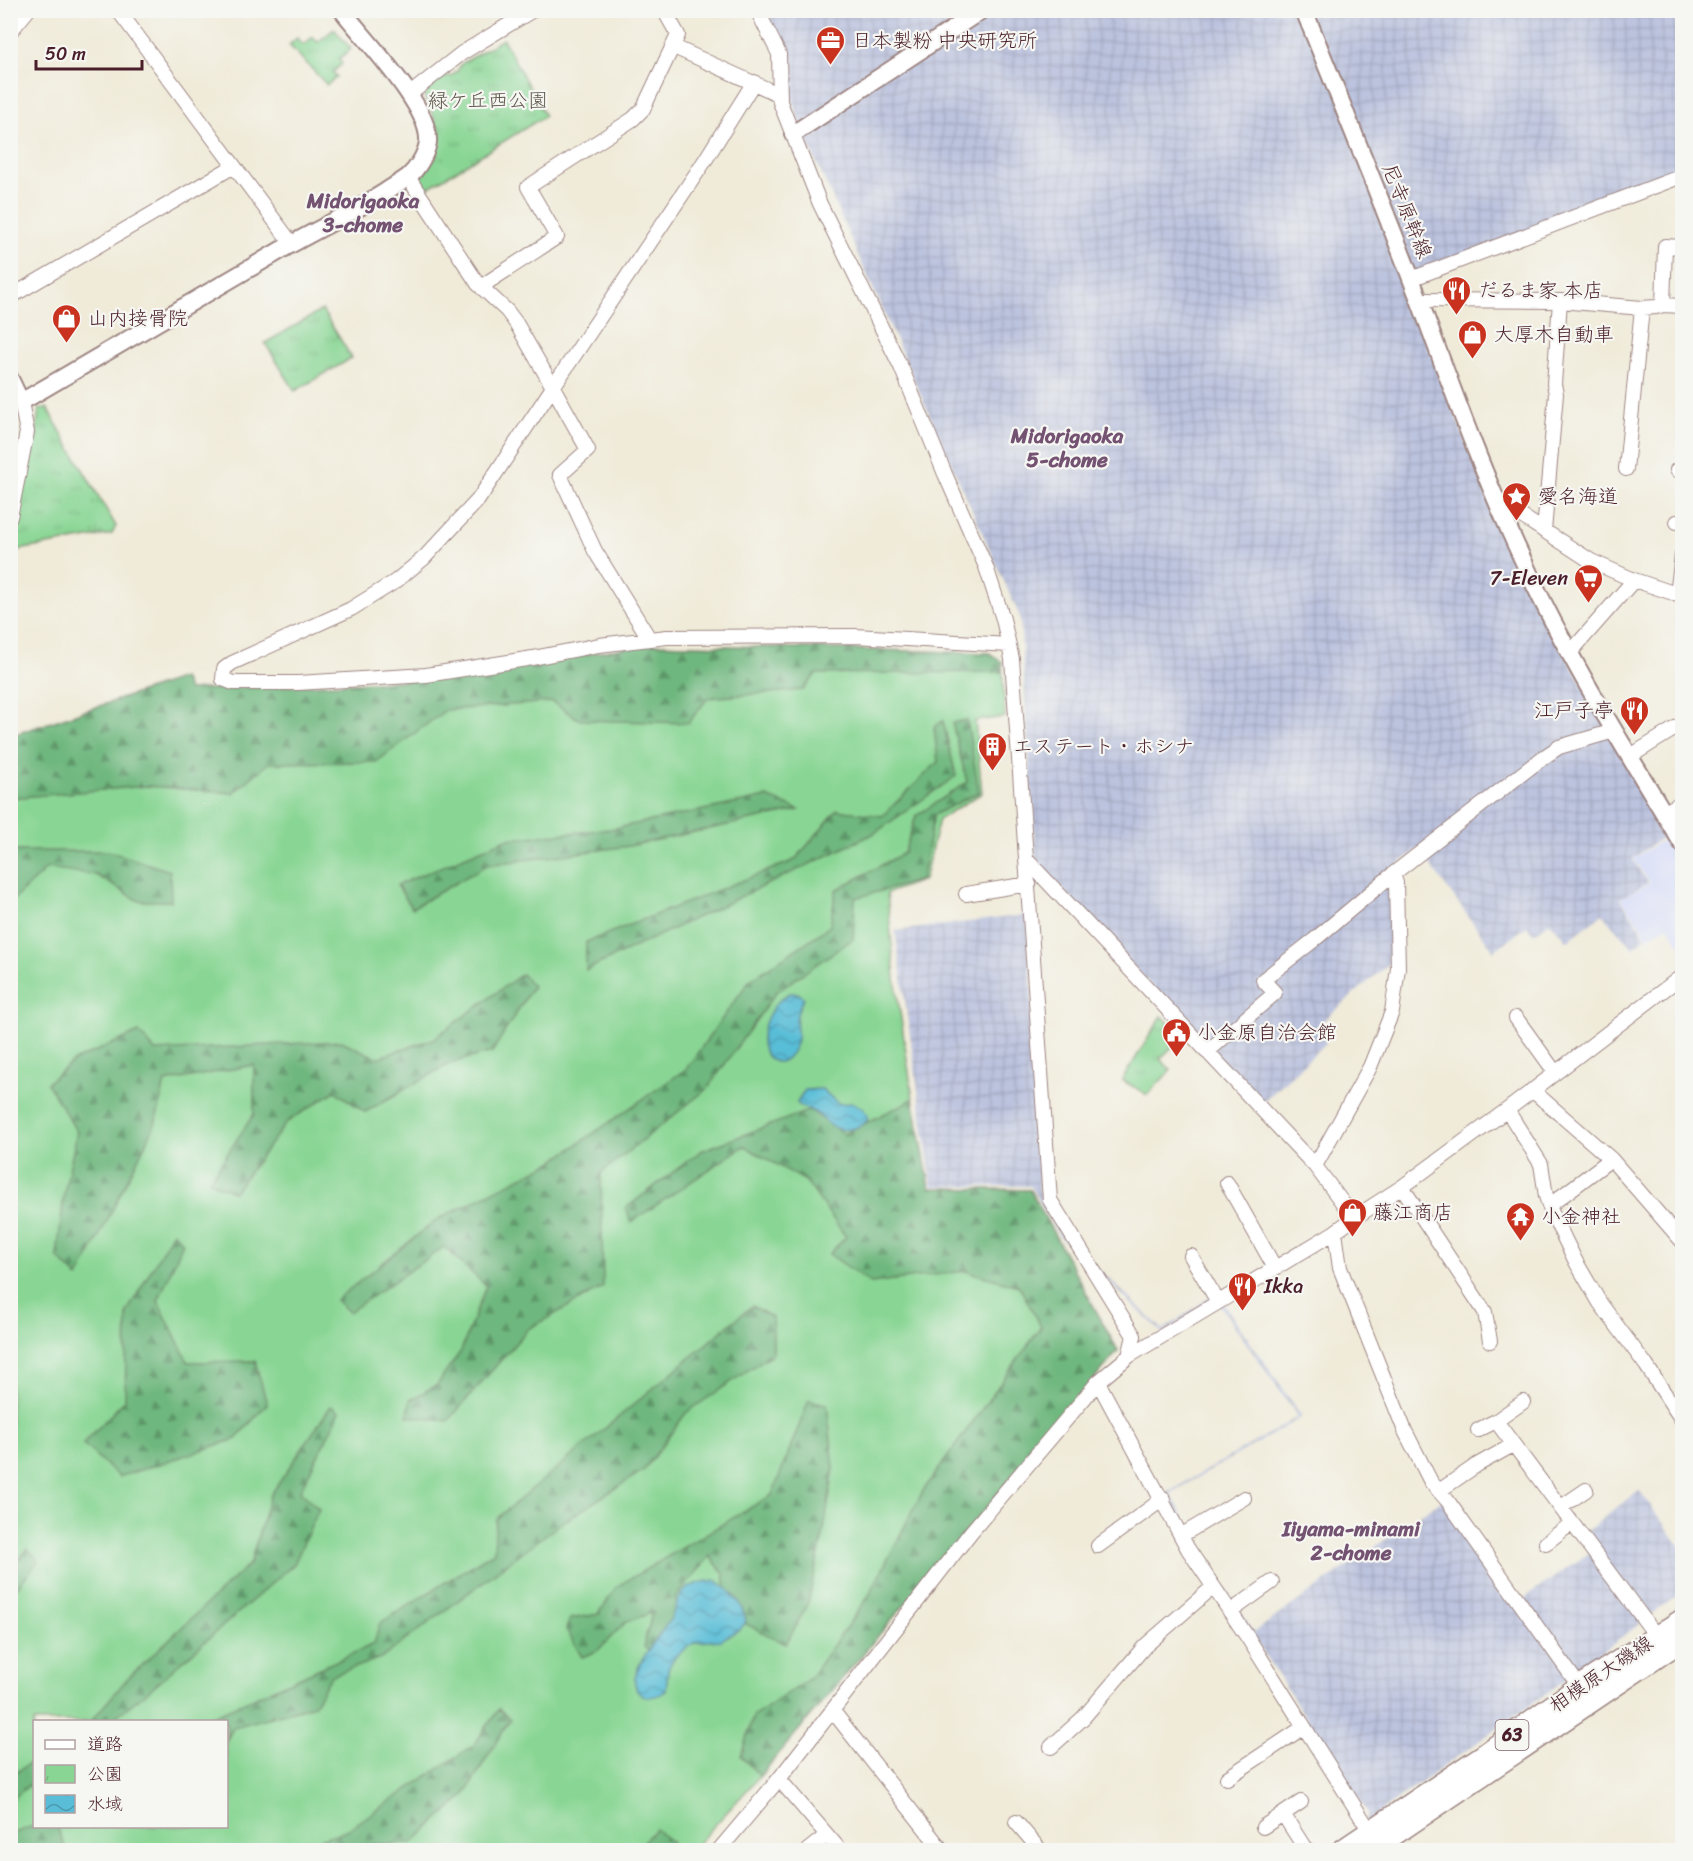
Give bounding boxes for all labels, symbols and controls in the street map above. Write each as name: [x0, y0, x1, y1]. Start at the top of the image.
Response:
place label: 日本製粉 中央研究所: [852, 23, 1037, 58]
office icon: 日本製粉 中央研究所: [815, 24, 847, 66]
scale bar: [36, 33, 142, 71]
text: 50 m: [45, 38, 86, 70]
park label: 緑ケ丘西公園: [428, 83, 548, 118]
street label: 尼寺原幹線: [1372, 158, 1442, 264]
district label: Midorigaoka 3-chome: [306, 182, 420, 244]
place label: だるま家 本店: [1478, 273, 1603, 308]
restaurant icon: だるま家 本店: [1441, 274, 1473, 316]
place label: 山内接骨院: [88, 301, 188, 336]
shop icon: 山内接骨院: [51, 302, 83, 344]
place label: 大厚木自動車: [1494, 317, 1614, 352]
shop icon: 大厚木自動車: [1457, 318, 1489, 360]
district label: Midorigaoka 5-chome: [1010, 417, 1124, 479]
place label: 愛名海道: [1538, 479, 1618, 514]
place icon: 愛名海道: [1501, 480, 1533, 522]
place label: 7-Eleven: [1490, 561, 1568, 596]
supermarket icon: 7-Eleven: [1573, 562, 1605, 604]
place label: 江戸子亭: [1534, 693, 1614, 728]
restaurant icon: 江戸子亭: [1619, 694, 1651, 736]
place label: エステート・ホシナ: [1013, 729, 1194, 764]
building icon: エステート・ホシナ: [976, 730, 1008, 772]
place label: 小金原自治会館: [1197, 1015, 1337, 1050]
public building icon: 小金原自治会館: [1160, 1016, 1192, 1058]
place label: 藤江商店: [1373, 1195, 1453, 1230]
shop icon: 藤江商店: [1336, 1196, 1368, 1238]
place label: 小金神社: [1541, 1199, 1621, 1234]
temple icon: 小金神社: [1504, 1200, 1536, 1242]
place label: Ikka: [1263, 1269, 1303, 1304]
restaurant icon: Ikka: [1227, 1270, 1259, 1312]
district label: Iiyama-minami 2-chome: [1281, 1510, 1421, 1572]
street label: 相模原大磯線: [1541, 1626, 1661, 1722]
legend: [33, 1720, 228, 1828]
road number: 63: [1496, 1720, 1528, 1750]
text: 道路: [87, 1728, 123, 1760]
text: 公園: [87, 1758, 123, 1790]
text: 水域: [87, 1788, 123, 1820]

